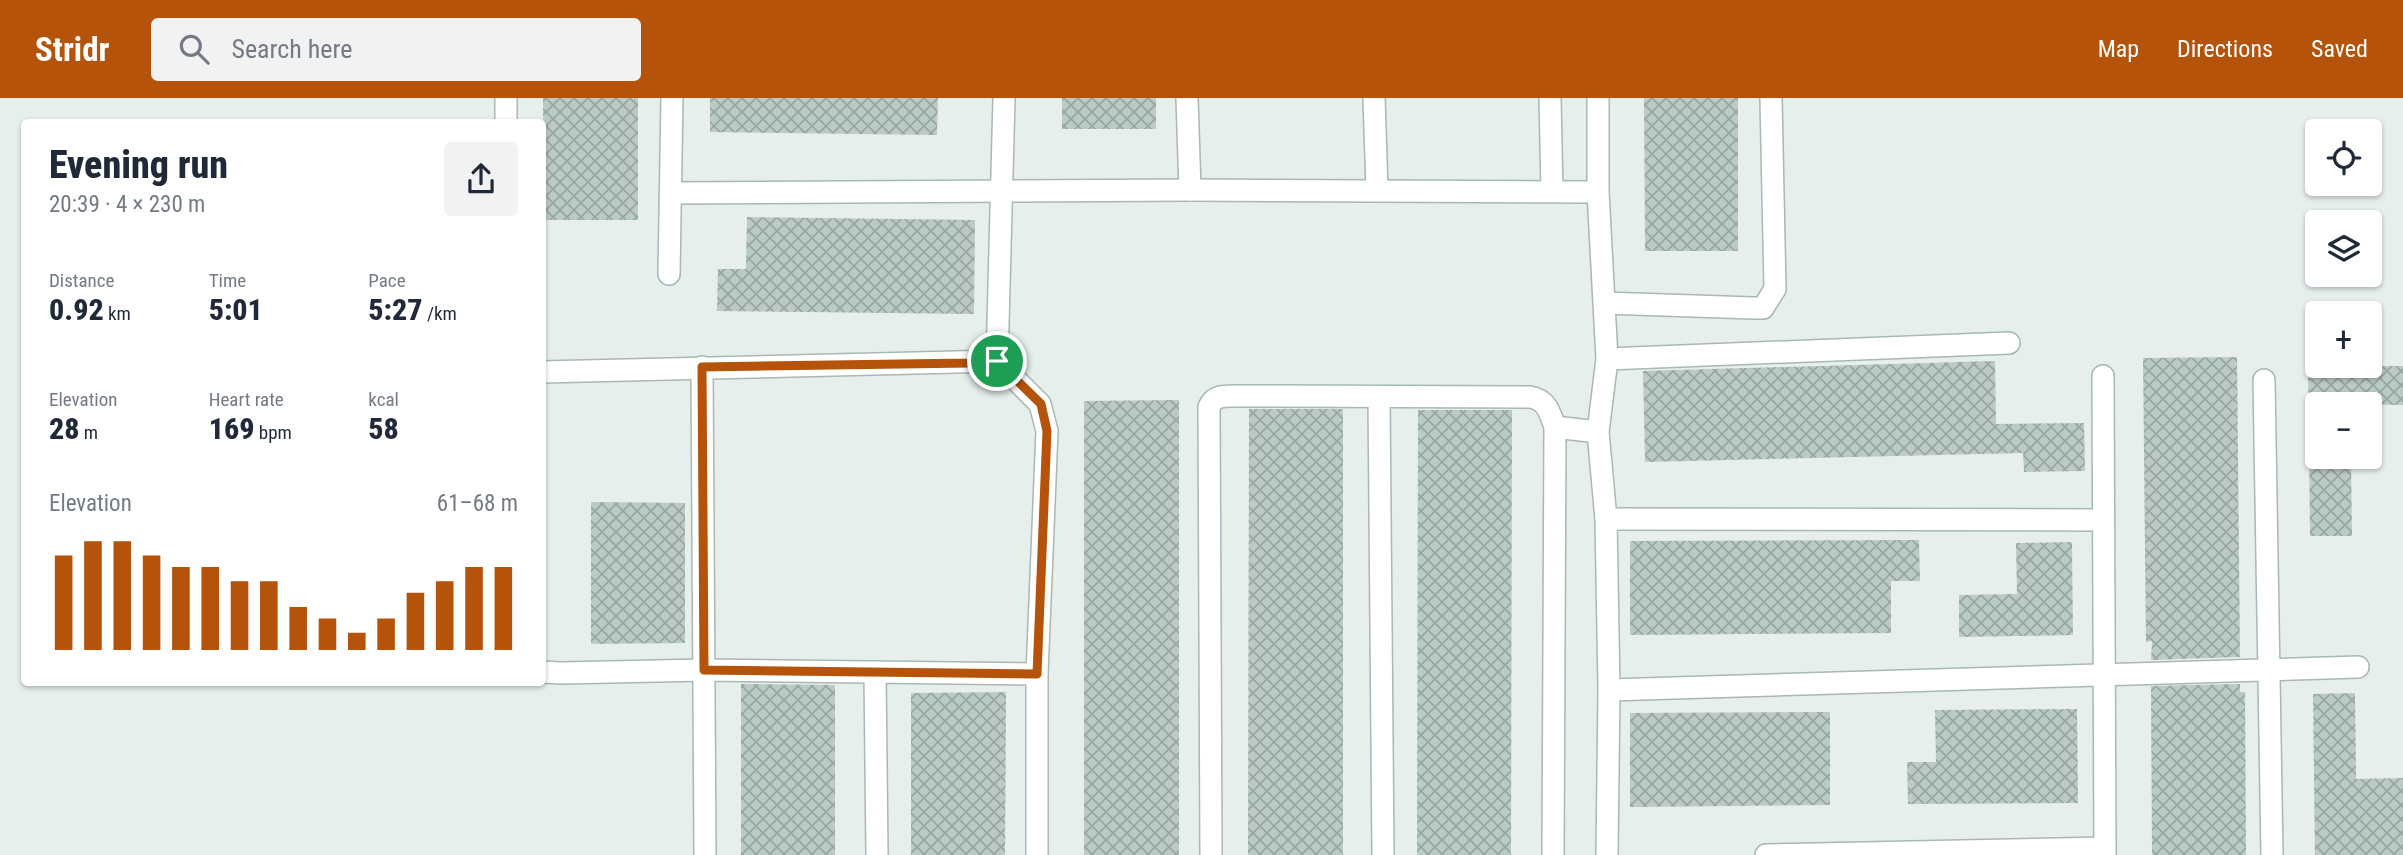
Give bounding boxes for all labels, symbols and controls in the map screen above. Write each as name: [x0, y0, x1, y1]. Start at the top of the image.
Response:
search box: [151, 18, 641, 81]
text: Stridr: [35, 30, 109, 69]
icon: search: [175, 30, 213, 68]
text: Search here: [231, 34, 352, 64]
text: Map: [2098, 35, 2139, 63]
text: Directions: [2177, 35, 2273, 63]
text: Saved: [2311, 35, 2368, 63]
map controls: [2305, 119, 2382, 469]
button: locate: [2305, 119, 2382, 196]
button: share: [444, 142, 518, 216]
text: Evening run: [49, 143, 228, 187]
text: 20:39 · 4 × 230 m: [49, 191, 205, 218]
button: layers: [2305, 210, 2382, 287]
text: Distance: [49, 269, 114, 292]
text: Time: [209, 269, 246, 292]
text: Pace: [368, 269, 406, 292]
text: 0.92: [49, 292, 104, 327]
text: 5:01: [209, 292, 263, 327]
text: 5:27: [368, 292, 423, 327]
button: +: [2305, 301, 2382, 378]
text: km: [104, 302, 131, 325]
text: /km: [423, 302, 457, 325]
pin: [967, 331, 1027, 391]
icon: arrive: [978, 342, 1016, 380]
text: Elevation: [49, 388, 117, 411]
text: Heart rate: [209, 388, 284, 411]
text: kcal: [368, 388, 399, 411]
button: −: [2305, 392, 2382, 469]
text: 28: [49, 411, 80, 446]
text: 169: [209, 411, 254, 446]
text: 58: [368, 411, 399, 446]
text: m: [80, 421, 98, 444]
text: bpm: [254, 421, 292, 444]
text: Elevation: [49, 490, 132, 517]
text: 61–68 m: [437, 490, 518, 517]

